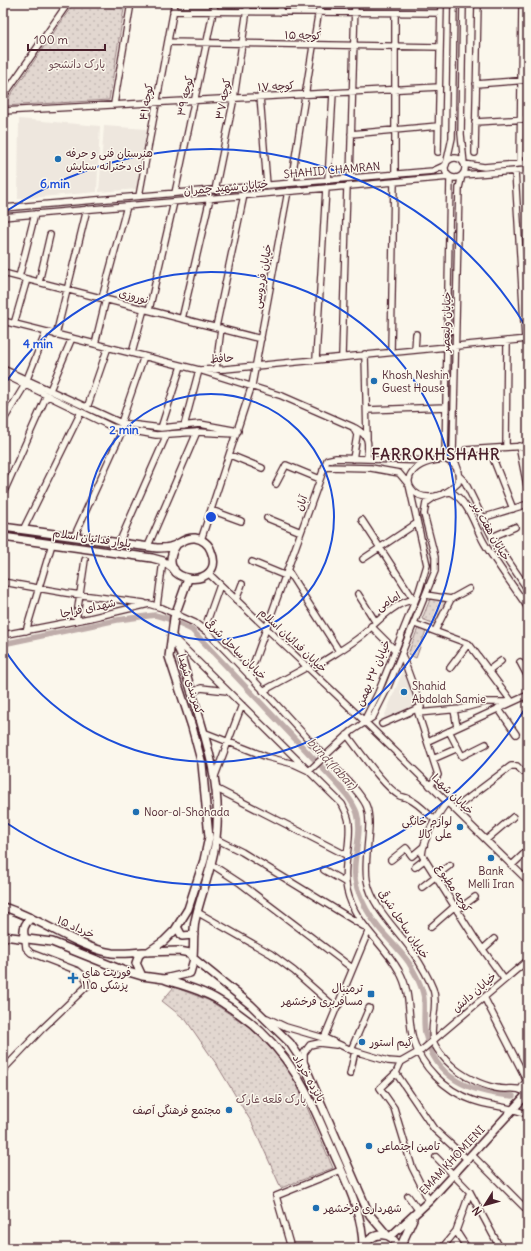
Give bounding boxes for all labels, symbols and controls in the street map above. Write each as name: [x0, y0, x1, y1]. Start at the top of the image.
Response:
scale bar: [28, 26, 105, 52]
street label: کوچه ۱۵: [285, 28, 322, 43]
text: 100 m: [34, 32, 68, 47]
park label: پارک دانشجو: [48, 57, 105, 71]
street label: کوچه ۳۹: [174, 74, 197, 118]
street label: کوچه ۳۷: [212, 77, 235, 121]
street label: کوچه ۱۷: [257, 78, 295, 95]
street label: کوچه ۴۱: [136, 82, 157, 122]
place label: هنرستان فنی و حرفه ای دخترانه ستایش: [66, 146, 153, 173]
marker: هنرستان فنی و حرفه ای دخترانه ستایش: [53, 154, 63, 164]
street label: SHAHID CHAMRAN: [283, 159, 381, 181]
text: 6 min: [40, 176, 70, 191]
street label: خیابان شهید چمران: [183, 176, 269, 199]
street label: خیابان فردوسی: [249, 243, 276, 310]
street label: نوروزی: [117, 286, 151, 307]
street label: خیابان ولیعصر: [438, 291, 455, 354]
text: 4 min: [23, 336, 53, 351]
street label: حافظ: [209, 350, 235, 366]
place label: Khosh Neshin Guest House: [382, 368, 449, 395]
marker: Khosh Neshin Guest House: [369, 376, 379, 386]
text: 2 min: [109, 422, 139, 437]
district label: FARROKHSHAHR: [371, 445, 501, 464]
street label: آبان: [292, 492, 312, 513]
street label: خیابان هفت تیر: [467, 498, 514, 563]
centre of rings: [204, 510, 218, 524]
street label: بلوار فدائیان اسلام: [52, 526, 132, 552]
street label: امامی: [373, 588, 403, 615]
street label: شهدای فراجا: [59, 595, 117, 621]
street label: خیابان فدائیان اسلام: [255, 605, 330, 677]
street label: خیابان ساحل شرقی: [202, 615, 270, 683]
street label: خیابان ۲۲ بهمن: [353, 638, 394, 709]
street label: کمربندی شهدا: [174, 652, 207, 717]
place label: Shahid Abdolah Samie: [412, 679, 486, 706]
marker: Shahid Abdolah Samie: [399, 687, 409, 697]
water label: bund (labar): [305, 735, 361, 794]
street label: خیابان شهدا: [428, 771, 477, 818]
place label: Noor-ol-Shohada: [144, 805, 229, 819]
marker: Noor-ol-Shohada: [131, 807, 141, 817]
place label: لوازم خانگی علی کالا: [402, 814, 452, 842]
marker: لوازم خانگی علی کالا: [455, 822, 465, 832]
marker: Bank Melli Iran: [486, 853, 496, 863]
street label: کوچه مطبوع: [431, 861, 475, 916]
place label: Bank Melli Iran: [468, 864, 514, 891]
street label: خیابان ساحل شرقی: [375, 887, 432, 962]
street label: ۱۵ خرداد: [55, 913, 97, 941]
place label: فوریت های پزشکی ۱۱۵: [82, 965, 131, 993]
street label: خیابان دانش: [449, 969, 500, 1016]
marker: فوریت های پزشکی ۱۱۵: [67, 972, 79, 984]
place label: ترمینال مسافربری فرخشهر: [280, 981, 364, 1009]
marker: ترمینال مسافربری فرخشهر: [366, 989, 376, 999]
place label: گیم استور: [369, 1035, 413, 1051]
marker: گیم استور: [357, 1037, 367, 1047]
street label: پانزده خرداد: [290, 1052, 328, 1104]
park label: پارک قلعه غارک: [236, 1092, 306, 1106]
place label: مجتمع فرهنگی آصف: [132, 1103, 221, 1119]
marker: مجتمع فرهنگی آصف: [224, 1105, 234, 1115]
street label: EMAM KHOMIENI: [416, 1122, 488, 1198]
place label: تامین اجتماعی: [377, 1139, 441, 1154]
marker: تامین اجتماعی: [364, 1141, 374, 1151]
north arrow: [465, 1185, 505, 1225]
place label: شهرداری فرخشهر: [323, 1201, 402, 1215]
marker: شهرداری فرخشهر: [311, 1203, 321, 1213]
text: N: [469, 1204, 485, 1218]

